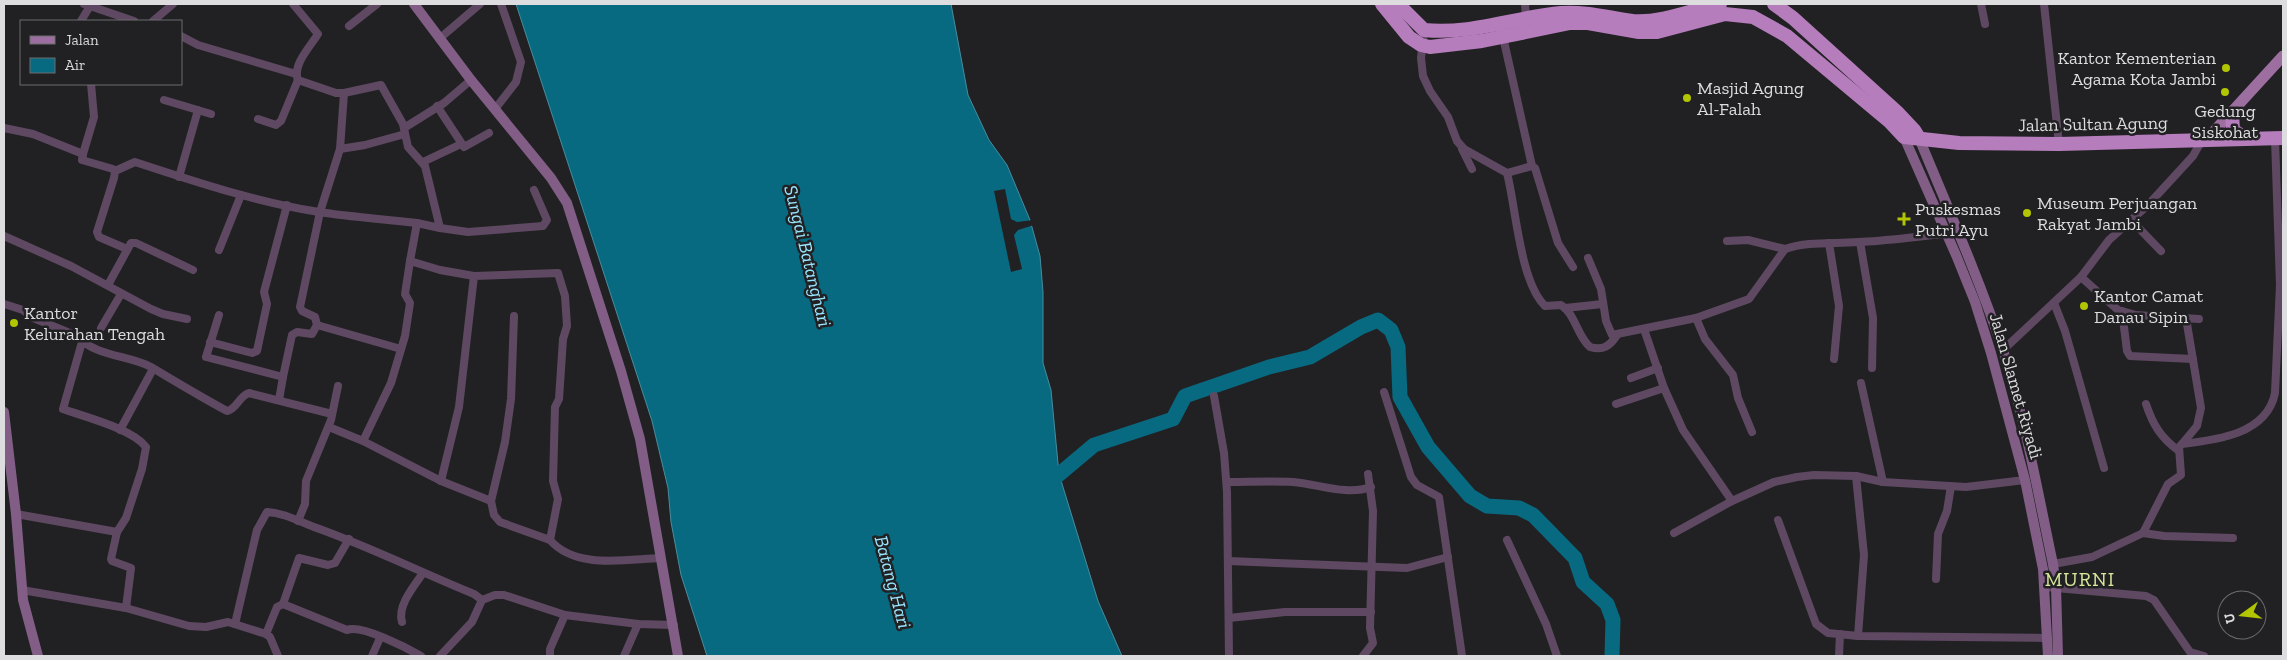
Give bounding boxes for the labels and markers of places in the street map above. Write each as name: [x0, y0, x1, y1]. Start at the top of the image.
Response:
place label: Kantor Kementerian Agama Kota Jambi: [2057, 47, 2217, 90]
marker: Kantor Kementerian Agama Kota Jambi: [2220, 62, 2232, 74]
place label: Masjid Agung Al-Falah: [1697, 77, 1804, 120]
marker: Gedung Siskohat: [2219, 86, 2231, 98]
marker: Masjid Agung Al-Falah: [1681, 92, 1693, 104]
place label: Gedung Siskohat: [2192, 100, 2258, 143]
place label: Museum Perjuangan Rakyat Jambi: [2037, 192, 2198, 235]
place label: Puskesmas Putri Ayu: [1915, 198, 2001, 241]
marker: Museum Perjuangan Rakyat Jambi: [2021, 207, 2033, 219]
marker: Puskesmas Putri Ayu: [1897, 212, 1911, 226]
place label: Kantor Camat Danau Sipin: [2094, 285, 2203, 328]
marker: Kantor Camat Danau Sipin: [2078, 300, 2090, 312]
place label: Kantor Kelurahan Tengah: [24, 302, 165, 345]
marker: Kantor Kelurahan Tengah: [8, 317, 20, 329]

